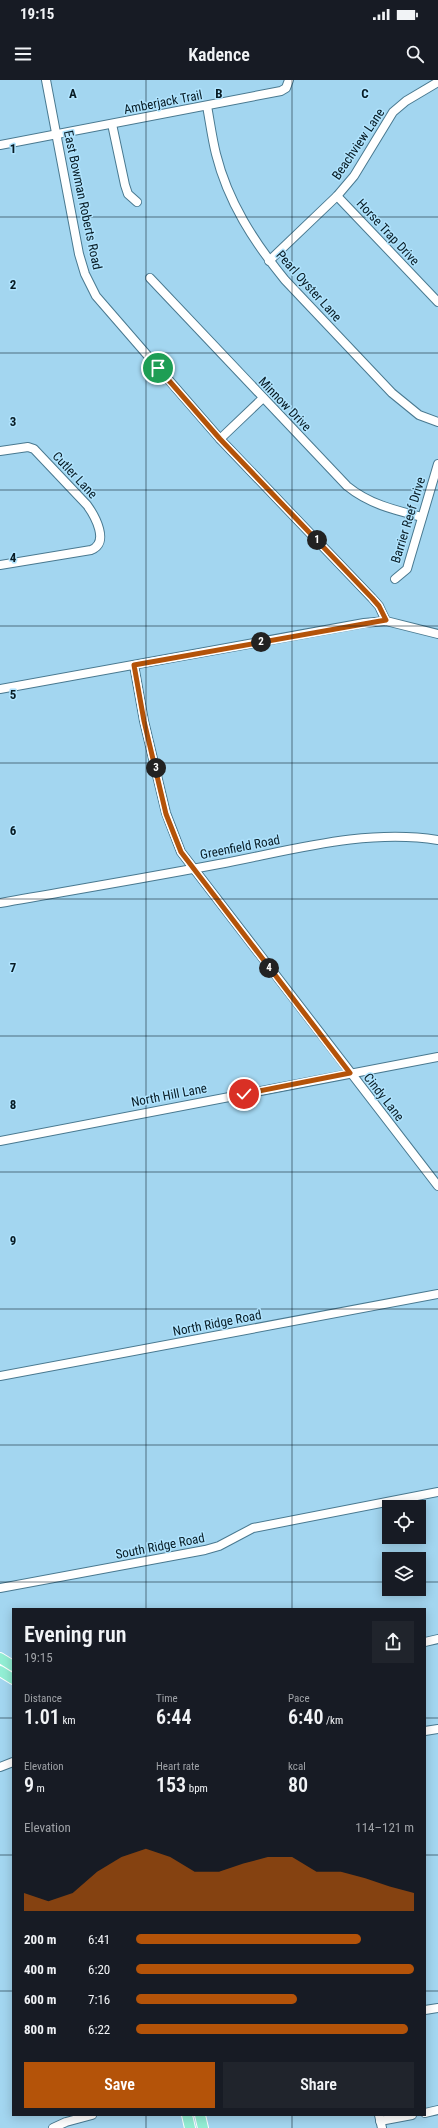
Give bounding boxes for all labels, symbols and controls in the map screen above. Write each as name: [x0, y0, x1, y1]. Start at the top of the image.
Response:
text: 19:15: [20, 5, 54, 23]
icon: menu: [12, 43, 34, 65]
icon: search: [404, 43, 426, 65]
text: Kadence: [188, 44, 250, 65]
text: A: [69, 86, 77, 101]
text: B: [215, 86, 223, 101]
text: C: [361, 86, 369, 101]
street label: Amberjack Trail: [122, 87, 204, 117]
street label: Beachview Lane: [329, 106, 387, 182]
street label: East Bowman Roberts Road: [61, 129, 105, 271]
text: 1: [10, 141, 16, 156]
street label: Horse Trap Drive: [354, 196, 422, 268]
street label: Pearl Oyster Lane: [273, 247, 345, 325]
text: 2: [10, 277, 17, 292]
pin: [141, 351, 175, 385]
icon: arrive: [147, 357, 169, 379]
street label: Minnow Drive: [256, 374, 314, 434]
text: 3: [10, 414, 16, 429]
street label: Cutler Lane: [50, 449, 100, 501]
street label: Barrier Reef Drive: [388, 475, 428, 565]
pin: 1: [307, 530, 327, 550]
text: 1: [314, 533, 320, 546]
text: 4: [10, 550, 17, 565]
pin: 2: [251, 632, 271, 652]
text: 2: [258, 635, 264, 648]
text: 5: [10, 687, 17, 702]
pin: 3: [146, 758, 166, 778]
text: 3: [153, 761, 159, 774]
text: 6: [10, 823, 17, 838]
street label: Greenfield Road: [199, 832, 281, 862]
pin: 4: [259, 958, 279, 978]
text: 7: [10, 960, 17, 975]
text: 4: [266, 961, 272, 974]
street label: Cindy Lane: [361, 1070, 407, 1124]
pin: [227, 1077, 261, 1111]
street label: North Hill Lane: [130, 1080, 208, 1110]
icon: check: [233, 1083, 255, 1105]
text: 8: [10, 1097, 16, 1112]
text: 9: [10, 1233, 16, 1248]
street label: North Ridge Road: [171, 1307, 263, 1339]
map controls: [382, 1500, 426, 1596]
button: locate: [382, 1500, 426, 1544]
street label: South Ridge Road: [114, 1530, 206, 1562]
button: layers: [382, 1552, 426, 1596]
button: share: [372, 1621, 414, 1663]
text: Evening run: [24, 1622, 126, 1647]
text: 19:15: [24, 1650, 53, 1665]
text: Distance: [24, 1692, 62, 1705]
text: Time: [156, 1692, 178, 1705]
text: Pace: [288, 1692, 310, 1705]
text: 1.01: [24, 1705, 60, 1729]
text: 6:44: [156, 1705, 191, 1729]
text: 6:40: [288, 1705, 323, 1729]
text: km: [60, 1714, 76, 1727]
text: /km: [323, 1714, 343, 1727]
text: Elevation: [24, 1760, 64, 1773]
text: Heart rate: [156, 1760, 199, 1773]
text: kcal: [288, 1760, 306, 1773]
text: 9: [24, 1773, 34, 1797]
text: 153: [156, 1773, 186, 1797]
text: 80: [288, 1773, 308, 1797]
text: m: [34, 1782, 45, 1795]
text: bpm: [186, 1782, 208, 1795]
text: Elevation: [24, 1820, 71, 1835]
text: 114–121 m: [355, 1820, 414, 1835]
text: 200 m: [24, 1932, 56, 1947]
text: 6:41: [88, 1932, 110, 1947]
text: 400 m: [24, 1962, 56, 1977]
text: 6:20: [88, 1962, 110, 1977]
text: 600 m: [24, 1992, 56, 2007]
text: 7:16: [88, 1992, 110, 2007]
text: 800 m: [24, 2022, 56, 2037]
text: 6:22: [88, 2022, 110, 2037]
button: Save: [24, 2062, 215, 2108]
button: Share: [223, 2062, 414, 2108]

